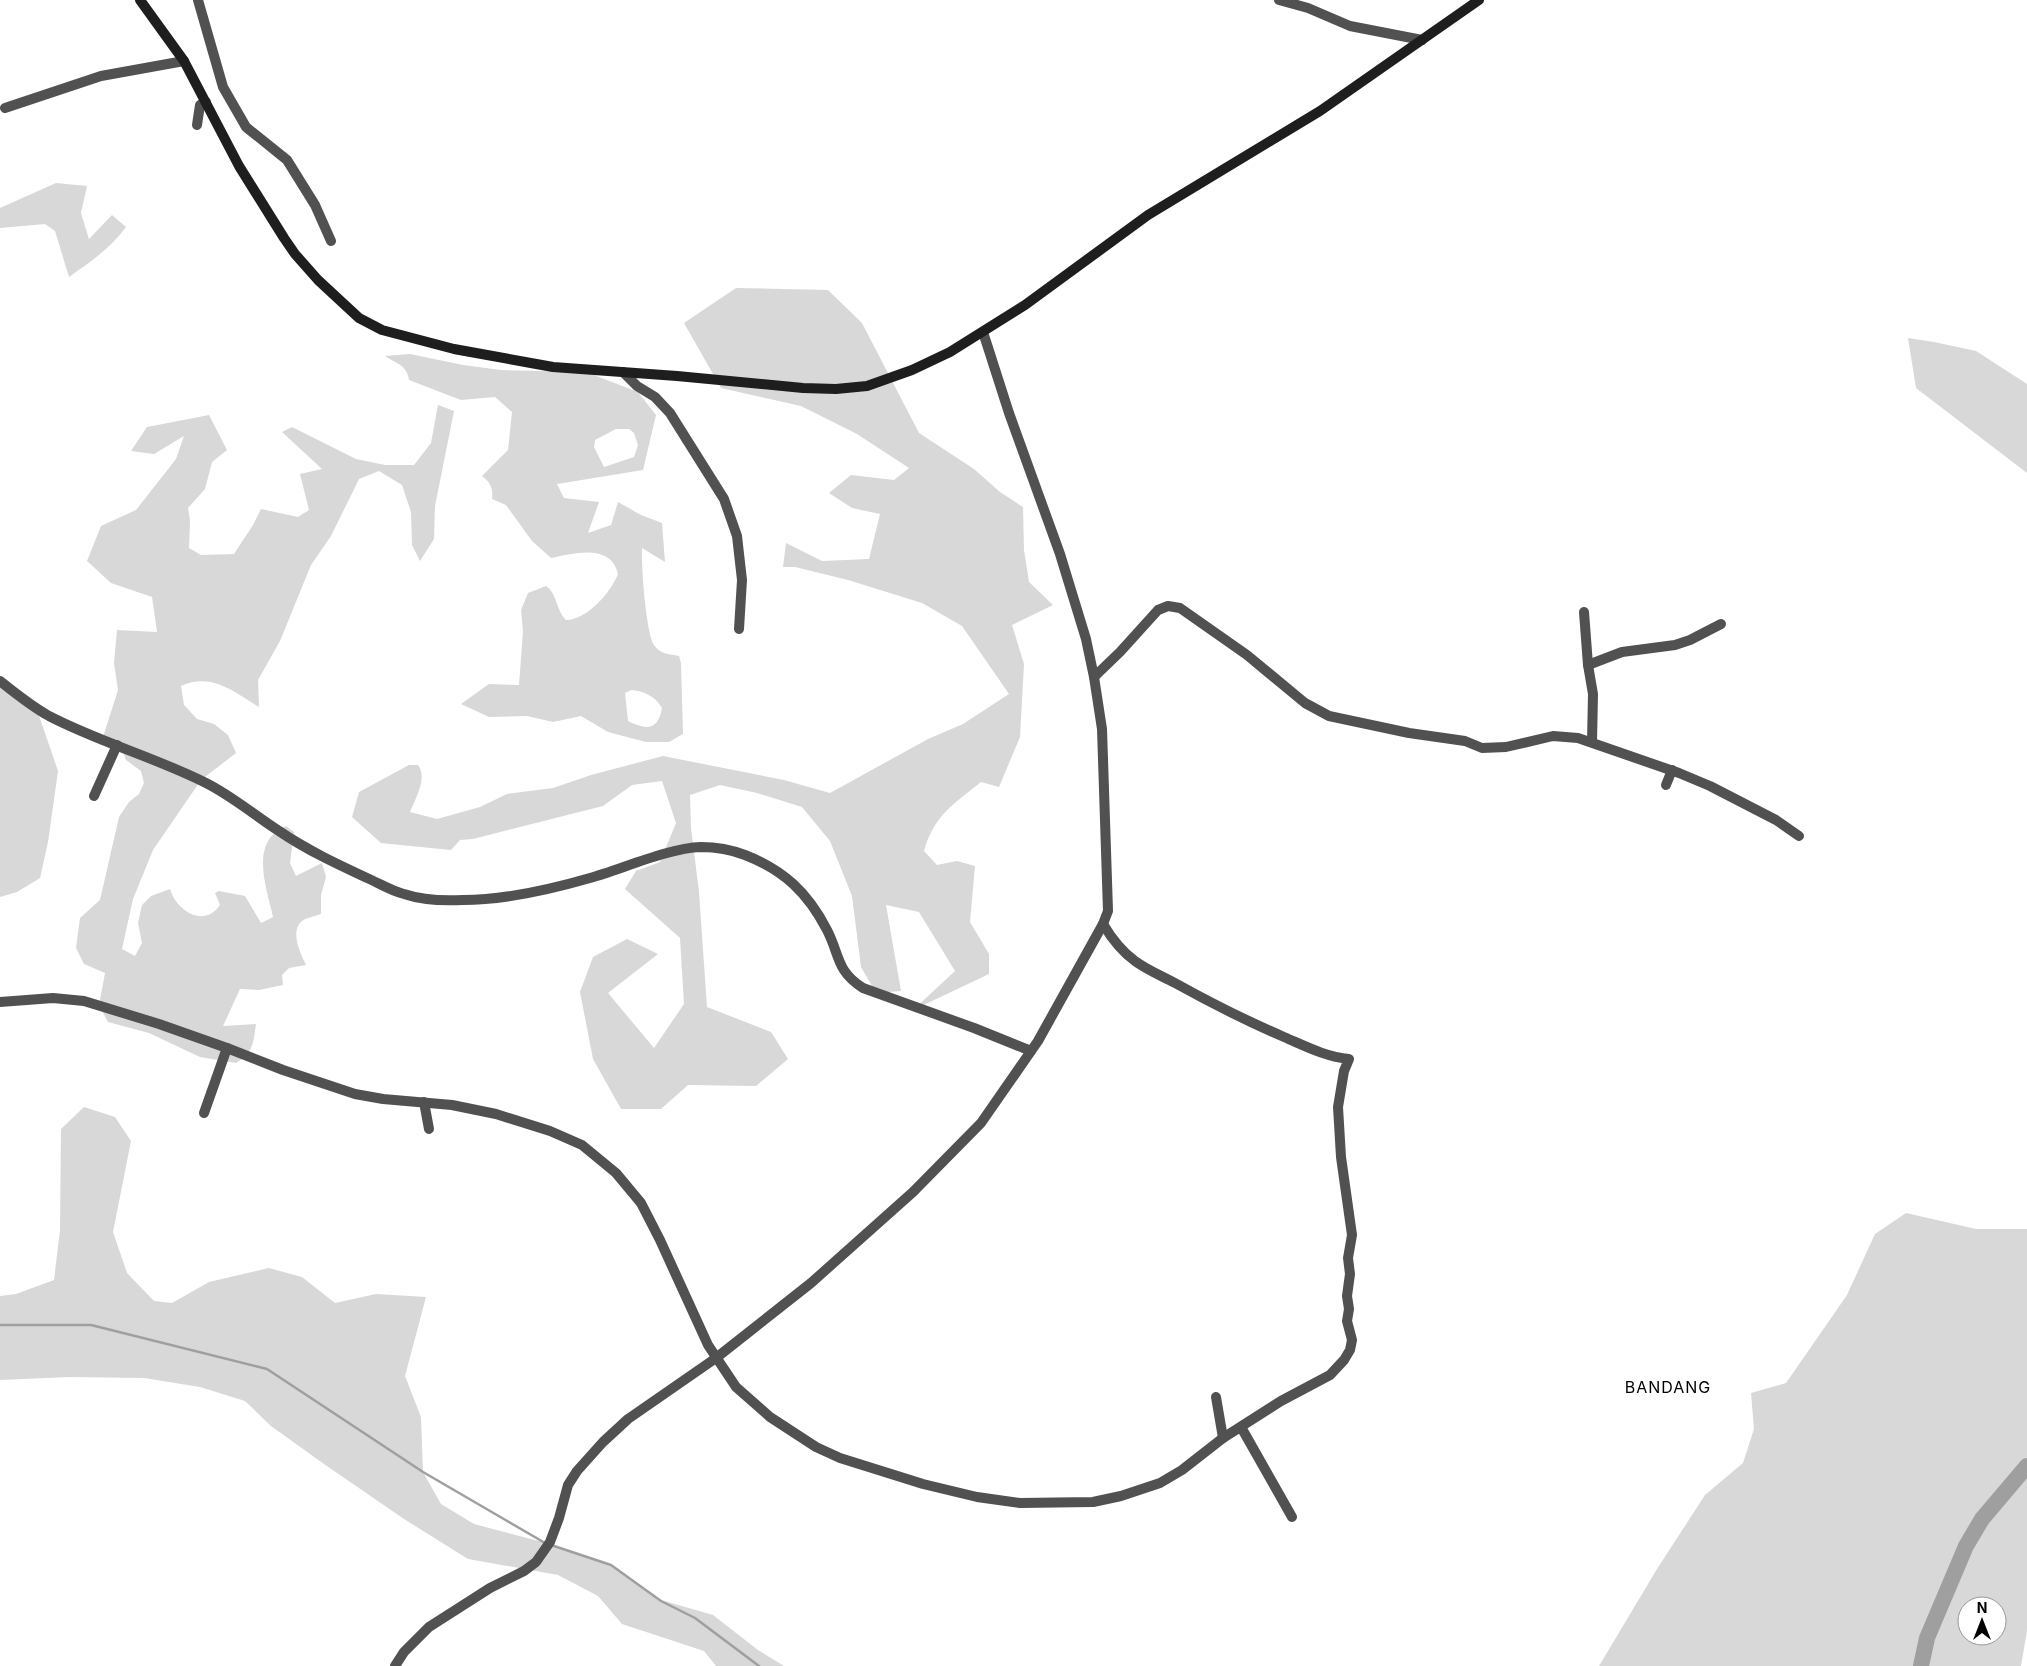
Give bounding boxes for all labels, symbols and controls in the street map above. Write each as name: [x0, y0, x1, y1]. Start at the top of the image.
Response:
district label: BANDANG: [1625, 1377, 1711, 1397]
north arrow: [1957, 1596, 2007, 1646]
text: N: [1977, 1599, 1987, 1616]

